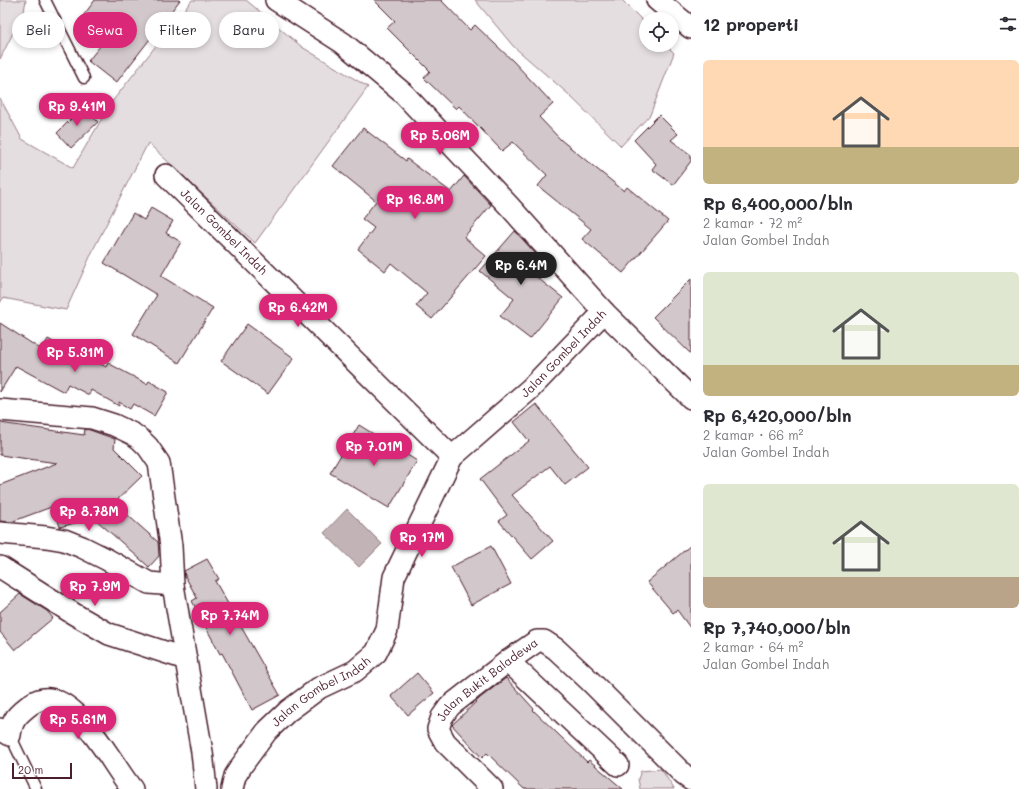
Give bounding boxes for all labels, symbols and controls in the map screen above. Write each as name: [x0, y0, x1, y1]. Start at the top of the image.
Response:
chip: Beli: [12, 12, 65, 48]
chip: Sewa: [73, 12, 137, 48]
chip: Filter: [145, 12, 211, 48]
chip: Baru: [219, 12, 279, 48]
map controls: [639, 12, 679, 52]
button: locate: [639, 12, 679, 52]
text: 12 properti: [703, 13, 799, 35]
icon: filters: [997, 13, 1019, 35]
icon: home: [825, 86, 897, 158]
pin: Rp 9.41M: [36, 93, 118, 127]
text: Rp 9.41M: [48, 97, 106, 114]
pin: Rp 5.06M: [399, 122, 481, 156]
text: Rp 5.06M: [410, 126, 470, 143]
street label: Jalan Gombel Indah: [177, 185, 272, 278]
pin: Rp 16.8M: [374, 186, 456, 220]
text: Rp 16.8M: [386, 190, 444, 207]
text: Rp 6,400,000/bln: [703, 192, 853, 214]
text: 2 kamar · 72 m²: [703, 214, 802, 231]
text: Jalan Gombel Indah: [703, 231, 829, 248]
pin: Rp 6.4M: [484, 252, 558, 286]
text: Rp 6.4M: [495, 256, 547, 273]
pin: Rp 6.42M: [257, 294, 339, 328]
text: Rp 6.42M: [268, 298, 328, 315]
icon: home: [825, 298, 897, 370]
street label: Jalan Gombel Indah: [517, 306, 609, 401]
pin: Rp 5.31M: [34, 339, 116, 373]
text: Rp 5.31M: [46, 343, 104, 360]
text: Rp 6,420,000/bln: [703, 404, 851, 426]
text: 2 kamar · 66 m²: [703, 426, 804, 443]
pin: Rp 7.01M: [333, 433, 415, 467]
text: Rp 7.01M: [345, 437, 403, 454]
text: Jalan Gombel Indah: [703, 443, 829, 460]
pin: Rp 8.78M: [48, 498, 130, 532]
text: Rp 8.78M: [59, 502, 119, 519]
icon: home: [825, 510, 897, 582]
pin: Rp 17M: [389, 524, 455, 558]
text: Rp 17M: [399, 528, 445, 545]
pin: Rp 7.9M: [58, 573, 132, 607]
text: Rp 7.9M: [69, 577, 121, 594]
pin: Rp 7.74M: [189, 602, 271, 636]
text: Rp 7.74M: [200, 606, 260, 623]
text: Rp 7,740,000/bln: [703, 616, 851, 638]
street label: Jalan Bukit Baladewa: [432, 634, 541, 723]
text: 2 kamar · 64 m²: [703, 638, 803, 655]
street label: Jalan Gombel Indah: [267, 652, 374, 730]
text: Jalan Gombel Indah: [703, 655, 829, 672]
pin: Rp 5.61M: [37, 706, 119, 740]
text: Rp 5.61M: [49, 710, 107, 727]
scale bar: [12, 761, 72, 780]
text: 20 m: [18, 762, 43, 777]

